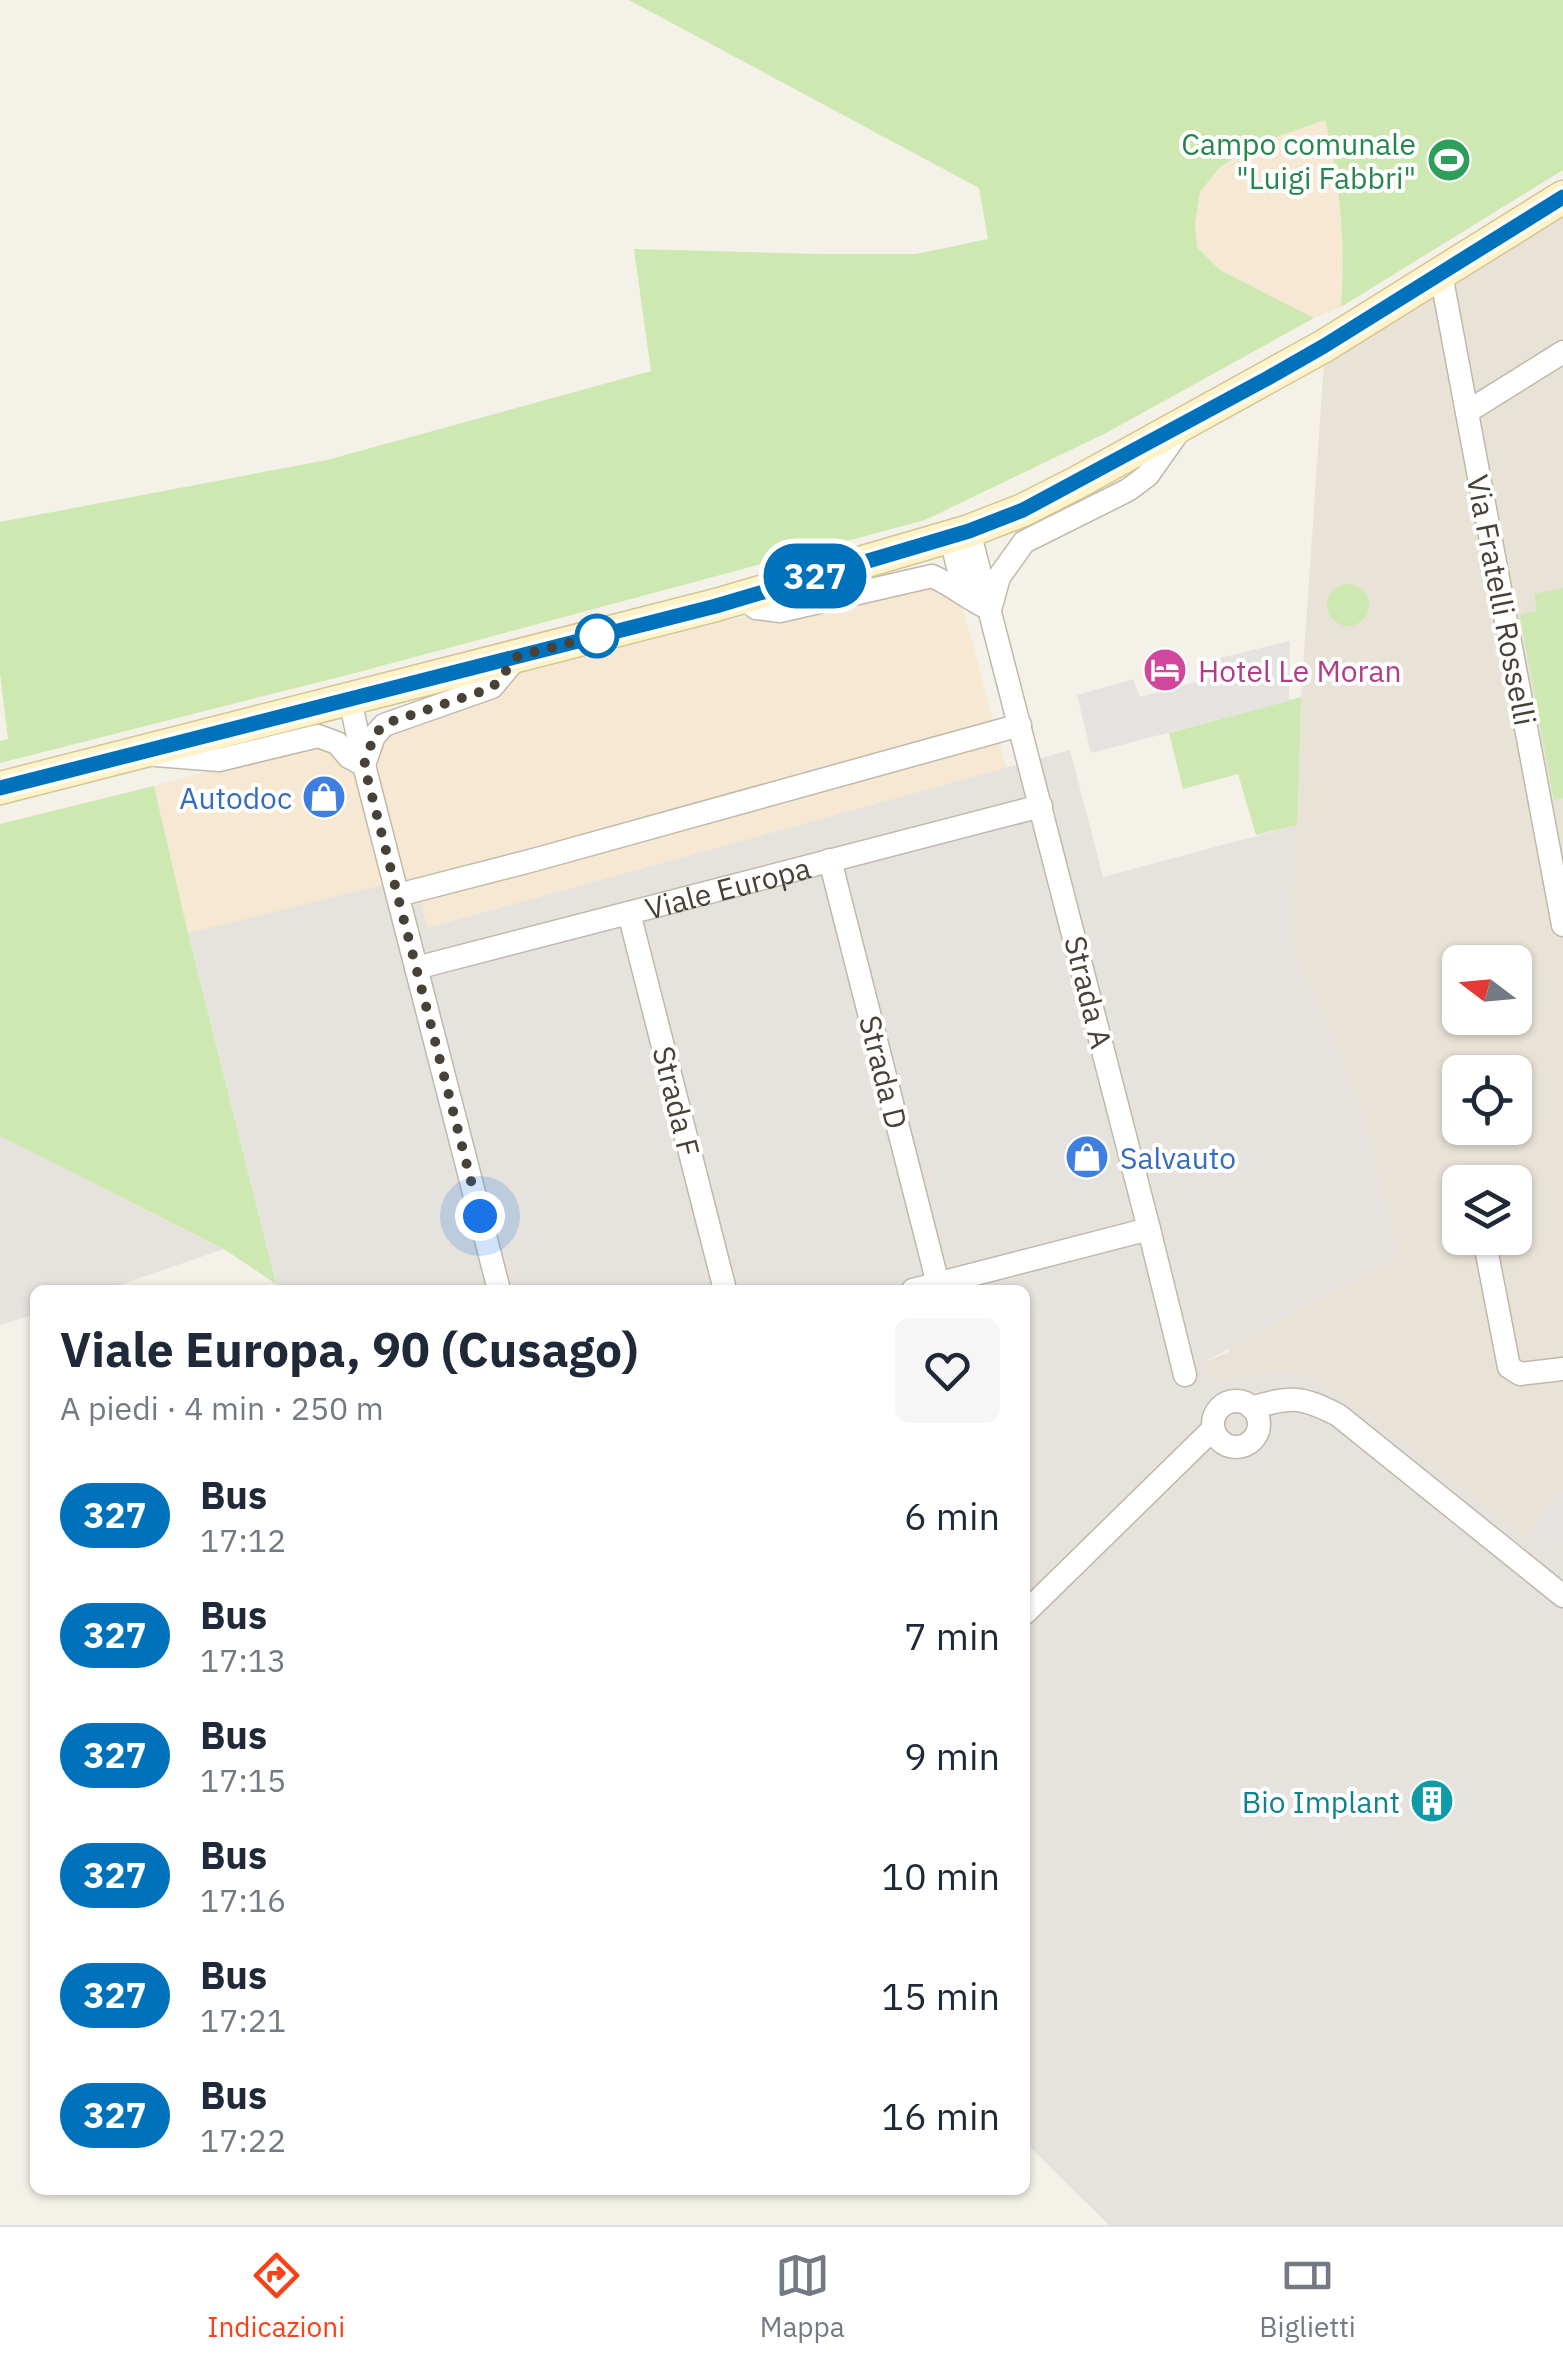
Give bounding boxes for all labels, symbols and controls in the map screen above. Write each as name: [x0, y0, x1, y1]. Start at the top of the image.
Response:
place label: Campo comunale "Luigi Fabbri": [1181, 124, 1416, 197]
sports icon: Campo comunale "Luigi Fabbri": [1426, 137, 1472, 183]
street label: Via Fratelli Rosselli: [1459, 471, 1545, 729]
line badge: 327: [758, 544, 872, 608]
text: 327: [783, 553, 847, 599]
unlabelled marker: [576, 615, 618, 657]
hotel icon: Hotel Le Moran: [1142, 647, 1188, 693]
place label: Hotel Le Moran: [1198, 651, 1402, 690]
shop icon: Autodoc: [301, 774, 347, 820]
place label: Autodoc: [179, 778, 292, 817]
street label: Viale Europa: [641, 847, 815, 927]
street label: Strada A: [1056, 932, 1122, 1052]
north arrow: [1442, 945, 1532, 1035]
map controls: [1442, 945, 1532, 1255]
street label: Strada D: [851, 1011, 917, 1133]
street label: Strada F: [645, 1042, 709, 1160]
button: locate: [1442, 1055, 1532, 1145]
shop icon: Salvauto: [1064, 1134, 1110, 1180]
place label: Salvauto: [1120, 1138, 1236, 1177]
button: layers: [1442, 1165, 1532, 1255]
your location: [455, 1191, 505, 1241]
text: Viale Europa, 90 (Cusago): [60, 1318, 638, 1380]
button: heart: [895, 1318, 1000, 1423]
text: A piedi · 4 min · 250 m: [60, 1387, 384, 1429]
text: Bus: [200, 1470, 267, 1519]
text: 6 min: [904, 1491, 1000, 1540]
text: 327: [83, 1492, 147, 1538]
text: 17:12: [200, 1519, 286, 1561]
text: Bus: [200, 1590, 267, 1639]
text: 7 min: [904, 1611, 1000, 1660]
text: 327: [83, 1612, 147, 1658]
text: 17:13: [200, 1639, 286, 1681]
text: Bus: [200, 1710, 267, 1759]
text: 9 min: [904, 1731, 1000, 1780]
text: 327: [83, 1732, 147, 1778]
text: 17:15: [200, 1759, 286, 1801]
building icon: Bio Implant: [1409, 1778, 1455, 1824]
place label: Bio Implant: [1242, 1782, 1400, 1821]
text: Bus: [200, 1830, 267, 1879]
text: 10 min: [881, 1851, 1000, 1900]
text: 327: [83, 1852, 147, 1898]
text: 17:16: [200, 1879, 286, 1921]
text: Bus: [200, 1950, 267, 1999]
text: 15 min: [881, 1971, 1000, 2020]
text: 327: [83, 1972, 147, 2018]
text: 17:21: [200, 1999, 286, 2041]
text: Bus: [200, 2070, 267, 2119]
text: 16 min: [881, 2091, 1000, 2140]
text: 327: [83, 2092, 147, 2138]
text: 17:22: [200, 2119, 286, 2161]
tab: Indicazioni: [207, 2248, 345, 2345]
tab: Mappa: [760, 2248, 845, 2345]
tab: Biglietti: [1259, 2248, 1356, 2345]

